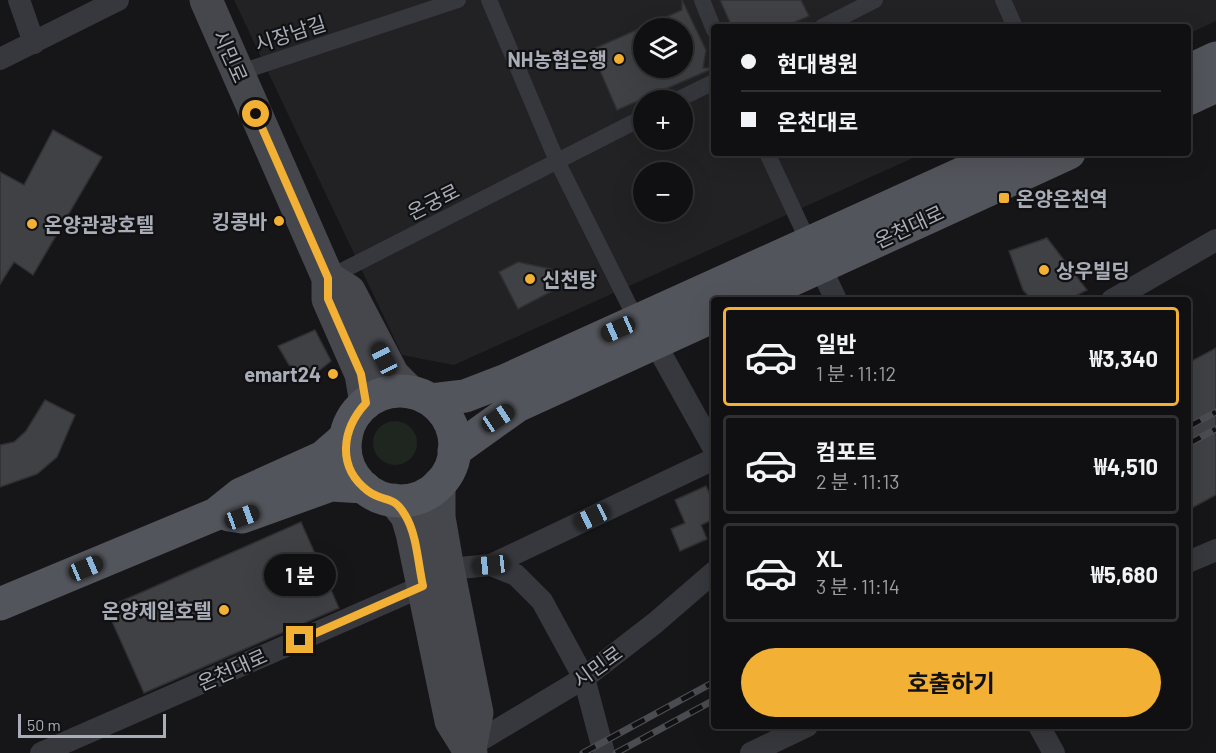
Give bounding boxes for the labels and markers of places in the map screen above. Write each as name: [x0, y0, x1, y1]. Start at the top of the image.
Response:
place label: NH농협은행: [508, 47, 607, 71]
marker: NH농협은행: [612, 52, 626, 66]
place label: 온양온천역: [1016, 186, 1108, 210]
marker: 온양온천역: [997, 191, 1011, 205]
place label: 킹콩바: [212, 209, 268, 233]
place label: 온양관광호텔: [44, 212, 154, 236]
marker: 킹콩바: [272, 214, 286, 228]
marker: 온양관광호텔: [25, 217, 39, 231]
place label: 상우빌딩: [1056, 258, 1130, 282]
marker: 상우빌딩: [1037, 263, 1051, 277]
place label: 신천탕: [542, 267, 597, 291]
marker: 신천탕: [523, 272, 537, 286]
place label: emart24: [244, 362, 321, 386]
marker: emart24: [326, 367, 340, 381]
place label: 온양제일호텔: [102, 598, 212, 622]
marker: 온양제일호텔: [217, 603, 231, 617]

